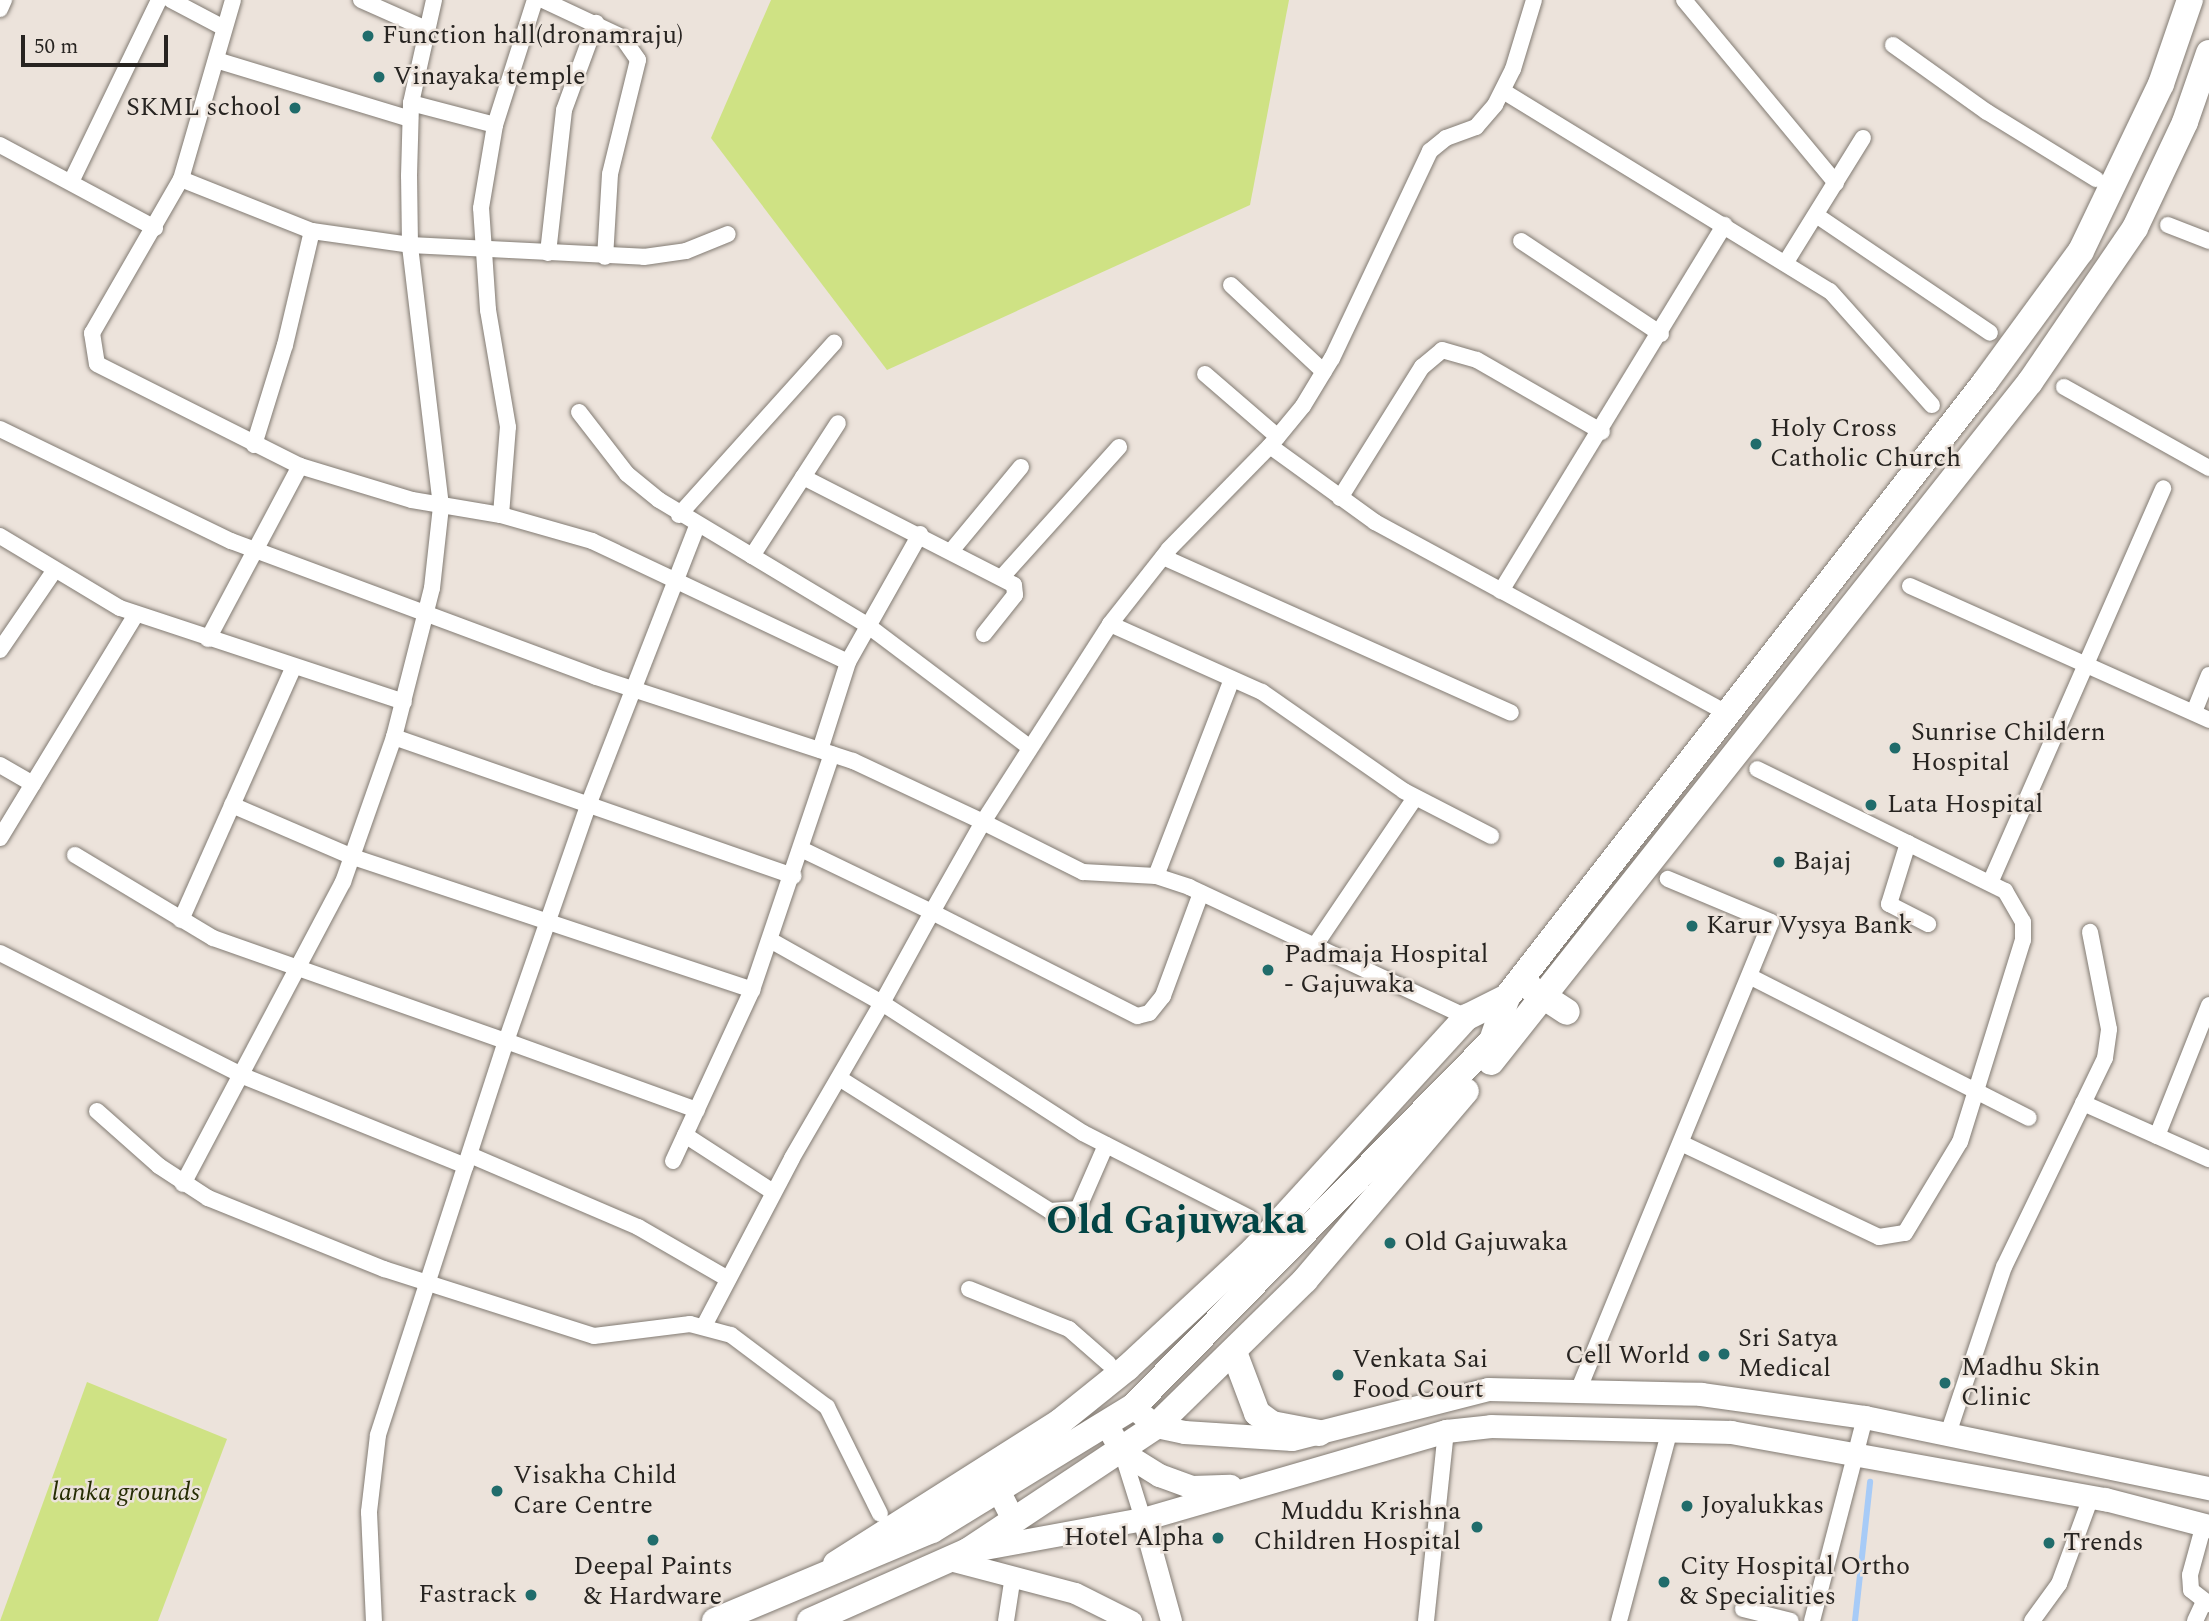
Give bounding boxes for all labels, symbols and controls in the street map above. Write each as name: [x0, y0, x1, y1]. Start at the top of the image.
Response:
place label: Function hall(dronamraju): [382, 20, 683, 52]
scale bar: [24, 21, 172, 65]
marker: Function hall(dronamraju): [360, 28, 376, 44]
text: 50 m: [34, 31, 78, 63]
place label: Vinayaka temple: [393, 61, 585, 93]
marker: Vinayaka temple: [371, 69, 387, 85]
place label: SKML school: [126, 92, 281, 124]
marker: SKML school: [287, 100, 303, 116]
place label: Holy Cross Catholic Church: [1770, 413, 1961, 474]
marker: Holy Cross Catholic Church: [1748, 436, 1764, 452]
place label: Sunrise Childern Hospital: [1911, 717, 2106, 778]
marker: Sunrise Childern Hospital: [1885, 738, 1905, 758]
place label: Lata Hospital: [1887, 789, 2043, 821]
marker: Lata Hospital: [1861, 795, 1881, 815]
place label: Bajaj: [1793, 846, 1852, 878]
marker: Bajaj: [1771, 854, 1787, 870]
place label: Karur Vysya Bank: [1706, 910, 1913, 942]
marker: Karur Vysya Bank: [1684, 918, 1700, 934]
place label: Padmaja Hospital - Gajuwaka: [1284, 939, 1488, 1000]
marker: Padmaja Hospital - Gajuwaka: [1258, 960, 1278, 980]
district label: Old Gajuwaka: [1046, 1198, 1306, 1246]
place label: Old Gajuwaka: [1404, 1227, 1568, 1259]
marker: Old Gajuwaka: [1382, 1235, 1398, 1251]
place label: Sri Satya Medical: [1738, 1323, 1838, 1384]
place label: Cell World: [1565, 1340, 1690, 1372]
place label: Venkata Sai Food Court: [1352, 1344, 1488, 1406]
marker: Sri Satya Medical: [1716, 1346, 1732, 1362]
marker: Cell World: [1696, 1348, 1712, 1364]
place label: Madhu Skin Clinic: [1961, 1352, 2100, 1414]
marker: Venkata Sai Food Court: [1330, 1367, 1346, 1383]
marker: Madhu Skin Clinic: [1935, 1373, 1955, 1393]
place label: Visakha Child Care Centre: [513, 1460, 677, 1522]
park label: lanka grounds: [52, 1477, 200, 1509]
marker: Visakha Child Care Centre: [487, 1481, 507, 1501]
place label: Joyalukkas: [1701, 1490, 1824, 1522]
place label: Muddu Krishna Children Hospital: [1254, 1496, 1461, 1558]
marker: Joyalukkas: [1679, 1498, 1695, 1514]
marker: Muddu Krishna Children Hospital: [1467, 1517, 1487, 1537]
place label: Hotel Alpha: [1064, 1522, 1204, 1554]
place label: Trends: [2063, 1527, 2144, 1559]
marker: Hotel Alpha: [1210, 1530, 1226, 1546]
marker: Deepal Paints & Hardware: [645, 1532, 661, 1548]
marker: Trends: [2041, 1535, 2057, 1551]
place label: Deepal Paints & Hardware: [573, 1551, 733, 1612]
place label: City Hospital Ortho & Specialities: [1680, 1551, 1910, 1612]
marker: City Hospital Ortho & Specialities: [1654, 1572, 1674, 1592]
place label: Fastrack: [418, 1579, 517, 1611]
marker: Fastrack: [523, 1587, 539, 1603]

